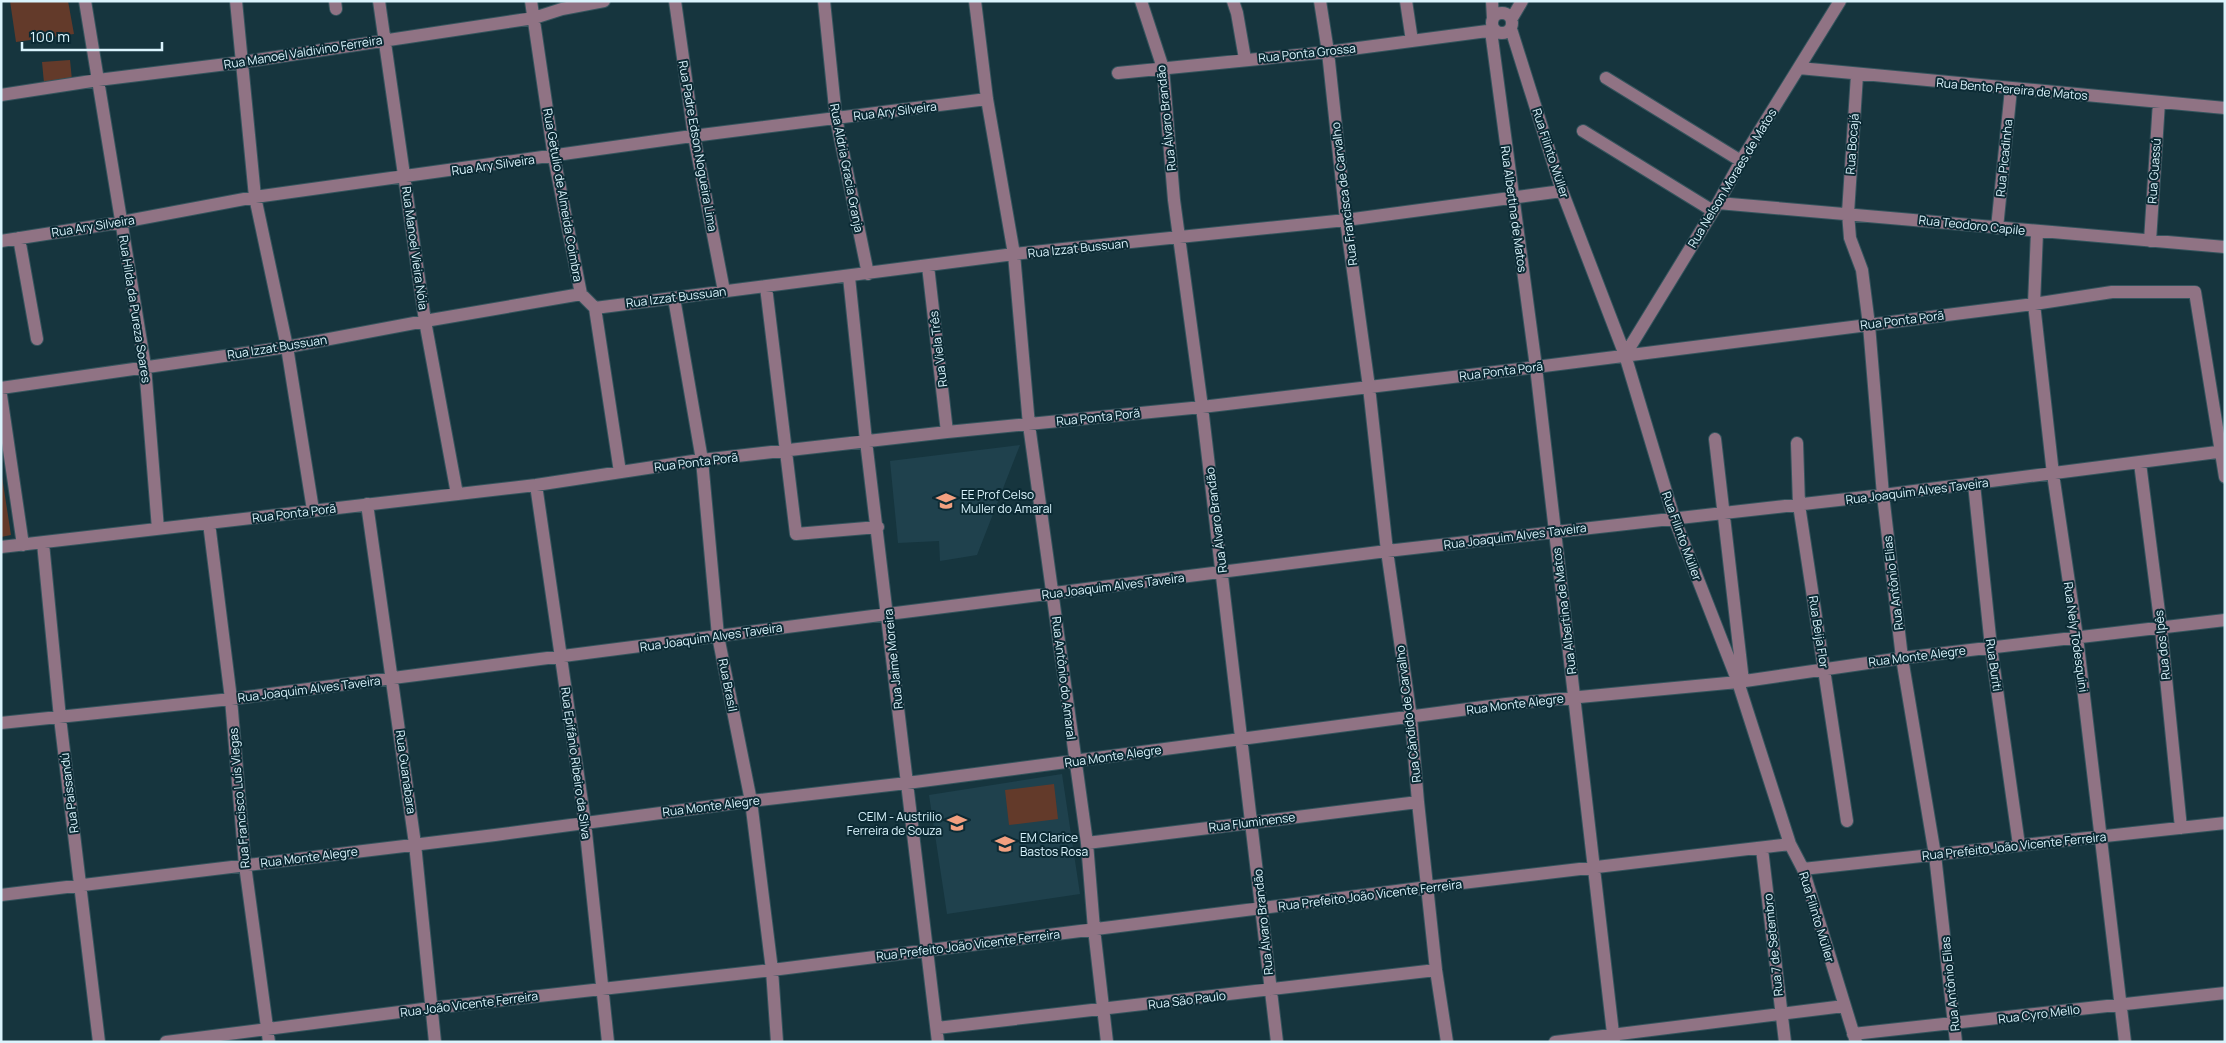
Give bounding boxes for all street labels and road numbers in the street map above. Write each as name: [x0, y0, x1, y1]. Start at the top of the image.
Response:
street label: Rua Manoel Valdivino Ferreira: [222, 31, 384, 73]
street label: Rua Ponta Grossa: [1257, 39, 1357, 67]
street label: Rua Padre Edson Nogueira Lima: [675, 59, 721, 233]
street label: Rua Álvaro Brandão: [1152, 64, 1180, 172]
street label: Rua Bento Pereira de Matos: [1936, 74, 2088, 104]
street label: Rua Ary Silveira: [852, 97, 938, 125]
street label: Rua Aldria Gracia Granja: [826, 102, 868, 234]
street label: Rua Nelson Moraes de Matos: [1684, 105, 1780, 251]
street label: Rua Filinto Müller: [1528, 106, 1574, 201]
street label: Rua Getulio de Almeida Coimbra: [539, 107, 587, 283]
street label: Rua Bocajá: [1841, 113, 1863, 175]
street label: Rua Picadinha: [1991, 118, 2017, 198]
street label: Rua Francisca de Carvalho: [1327, 121, 1361, 267]
street label: Rua Guassú: [2143, 138, 2165, 204]
street label: Rua Albertina de Matos: [1497, 145, 1531, 273]
street label: Rua Ary Silveira: [450, 151, 536, 179]
street label: Rua Manoel Vieira Nóia: [398, 185, 432, 311]
street label: Rua Ary Silveira: [50, 211, 136, 241]
street label: Rua Teodoro Capile: [1918, 211, 2026, 239]
street label: Rua Hilda da Pureza Soares: [115, 234, 155, 384]
street label: Rua Izzat Bussuan: [1027, 234, 1129, 262]
street label: Rua Izzat Bussuan: [625, 282, 727, 312]
street label: Rua Ponta Porã: [1859, 306, 1945, 334]
street label: Rua Viela Três: [925, 310, 951, 388]
street label: Rua Izzat Bussuan: [226, 331, 328, 363]
street label: Rua Ponta Porã: [1458, 357, 1544, 385]
street label: Rua Ponta Porã: [1055, 404, 1141, 430]
street label: Rua Ponta Porã: [653, 448, 739, 476]
street label: Rua Álvaro Brandão: [1201, 466, 1231, 574]
street label: Rua Joaquim Alves Taveira: [1845, 474, 1989, 508]
street label: Rua Filinto Müller: [1658, 489, 1706, 583]
street label: Rua Ponta Porã: [251, 499, 337, 527]
street label: Rua Joaquim Alves Taveira: [1443, 519, 1587, 553]
street label: Rua Antônio Elias: [1879, 535, 1907, 631]
street label: Rua Albertina de Matos: [1548, 547, 1580, 675]
street label: Rua Joaquim Alves Taveira: [1041, 569, 1185, 603]
street label: Rua Nely Todesquini: [2060, 581, 2092, 693]
street label: Rua Beija Flor: [1805, 594, 1833, 670]
street label: Rua Jaime Moreira: [879, 608, 907, 710]
street label: Rua dos Ipês: [2150, 609, 2174, 681]
street label: Rua Antônio do Amaral: [1048, 615, 1080, 741]
street label: Rua Joaquim Alves Taveira: [639, 619, 783, 655]
street label: Rua Buriti: [1982, 638, 2006, 692]
street label: Rua Monte Alegre: [1867, 642, 1967, 670]
street label: Rua Cândido de Carvalho: [1391, 644, 1425, 784]
street label: Rua Brasil: [715, 657, 741, 713]
street label: Rua Joaquim Alves Taveira: [237, 672, 381, 706]
street label: Rua Epifânio Ribeiro da Silva: [557, 686, 595, 840]
street label: Rua Monte Alegre: [1465, 690, 1565, 718]
street label: Rua Francisco Luís Viegas: [224, 727, 254, 869]
street label: Rua Guanabara: [392, 729, 420, 815]
street label: Rua Monte Alegre: [1063, 741, 1163, 771]
street label: Rua Paissandú: [56, 752, 82, 834]
street label: Rua Monte Alegre: [661, 792, 761, 820]
street label: Rua Fluminense: [1208, 808, 1296, 836]
street label: Rua Prefeito João Vicente Ferreira: [1921, 828, 2107, 864]
street label: Rua Monte Alegre: [259, 843, 359, 871]
street label: Rua Álvaro Brandão: [1249, 868, 1277, 976]
street label: Rua Filinto Müller: [1795, 870, 1839, 965]
street label: Rua Prefeito João Vicente Ferreira: [1277, 875, 1463, 915]
street label: Rua 7 de Setembro: [1759, 893, 1787, 997]
street label: Rua Prefeito João Vicente Ferreira: [875, 925, 1061, 965]
street label: Rua Antônio Elias: [1937, 936, 1963, 1032]
street label: Rua João Vicente Ferreira: [399, 987, 539, 1021]
street label: Rua São Paulo: [1147, 987, 1227, 1013]
street label: Rua Cyro Mello: [1997, 1001, 2081, 1027]

